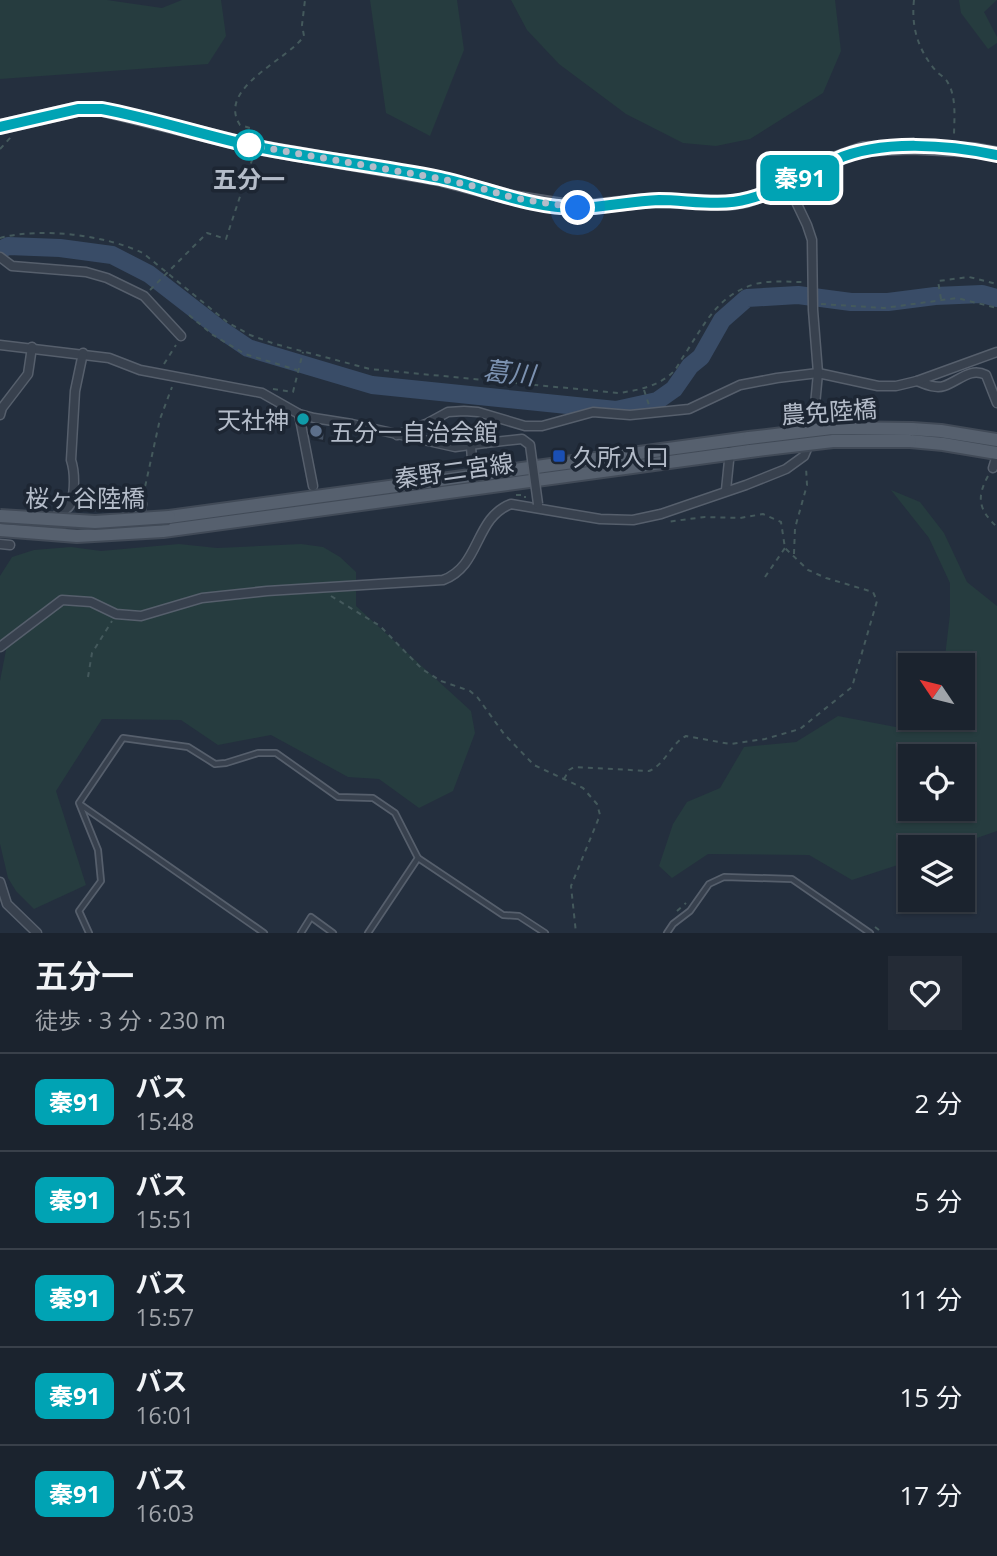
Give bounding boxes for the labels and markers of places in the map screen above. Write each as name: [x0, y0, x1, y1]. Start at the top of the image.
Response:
marker: 五分一: [234, 130, 264, 160]
place label: 五分一: [213, 162, 285, 195]
place label: 天社神: [217, 403, 289, 436]
marker: 天社神: [295, 411, 311, 427]
place label: 五分一自治会館: [330, 415, 498, 448]
marker: 五分一自治会館: [308, 423, 324, 439]
place label: 久所入口: [573, 440, 669, 473]
marker: 久所入口: [551, 448, 567, 464]

